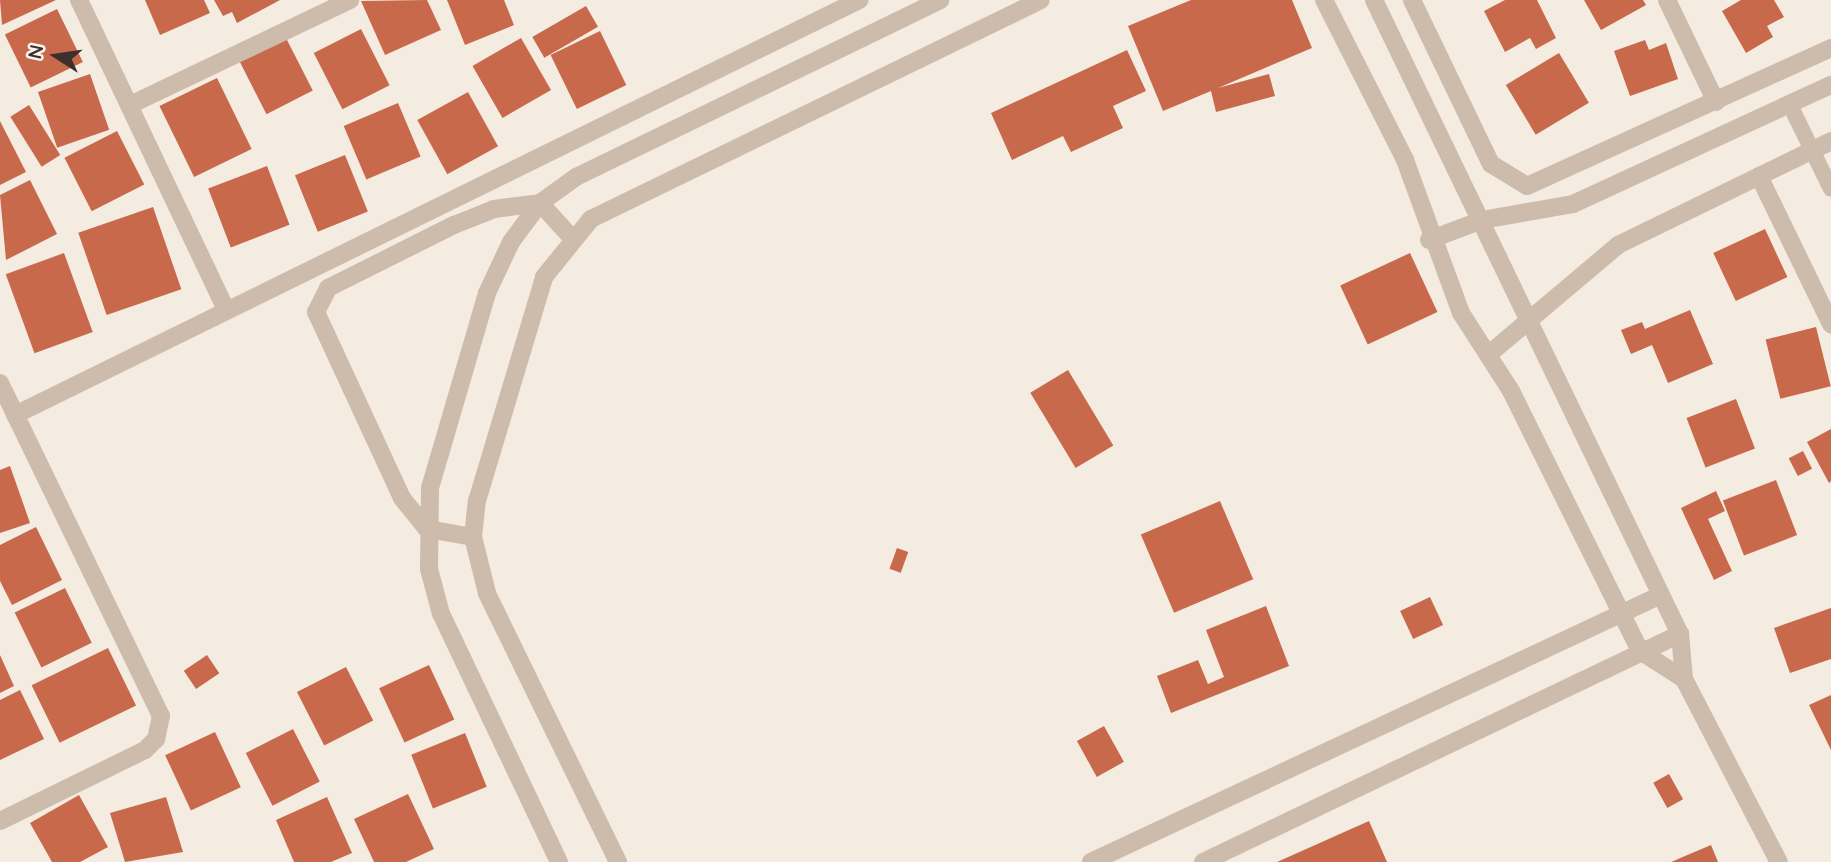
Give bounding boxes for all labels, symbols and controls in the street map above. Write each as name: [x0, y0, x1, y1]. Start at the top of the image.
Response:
north arrow: [21, 21, 91, 91]
text: N: [22, 42, 49, 61]

